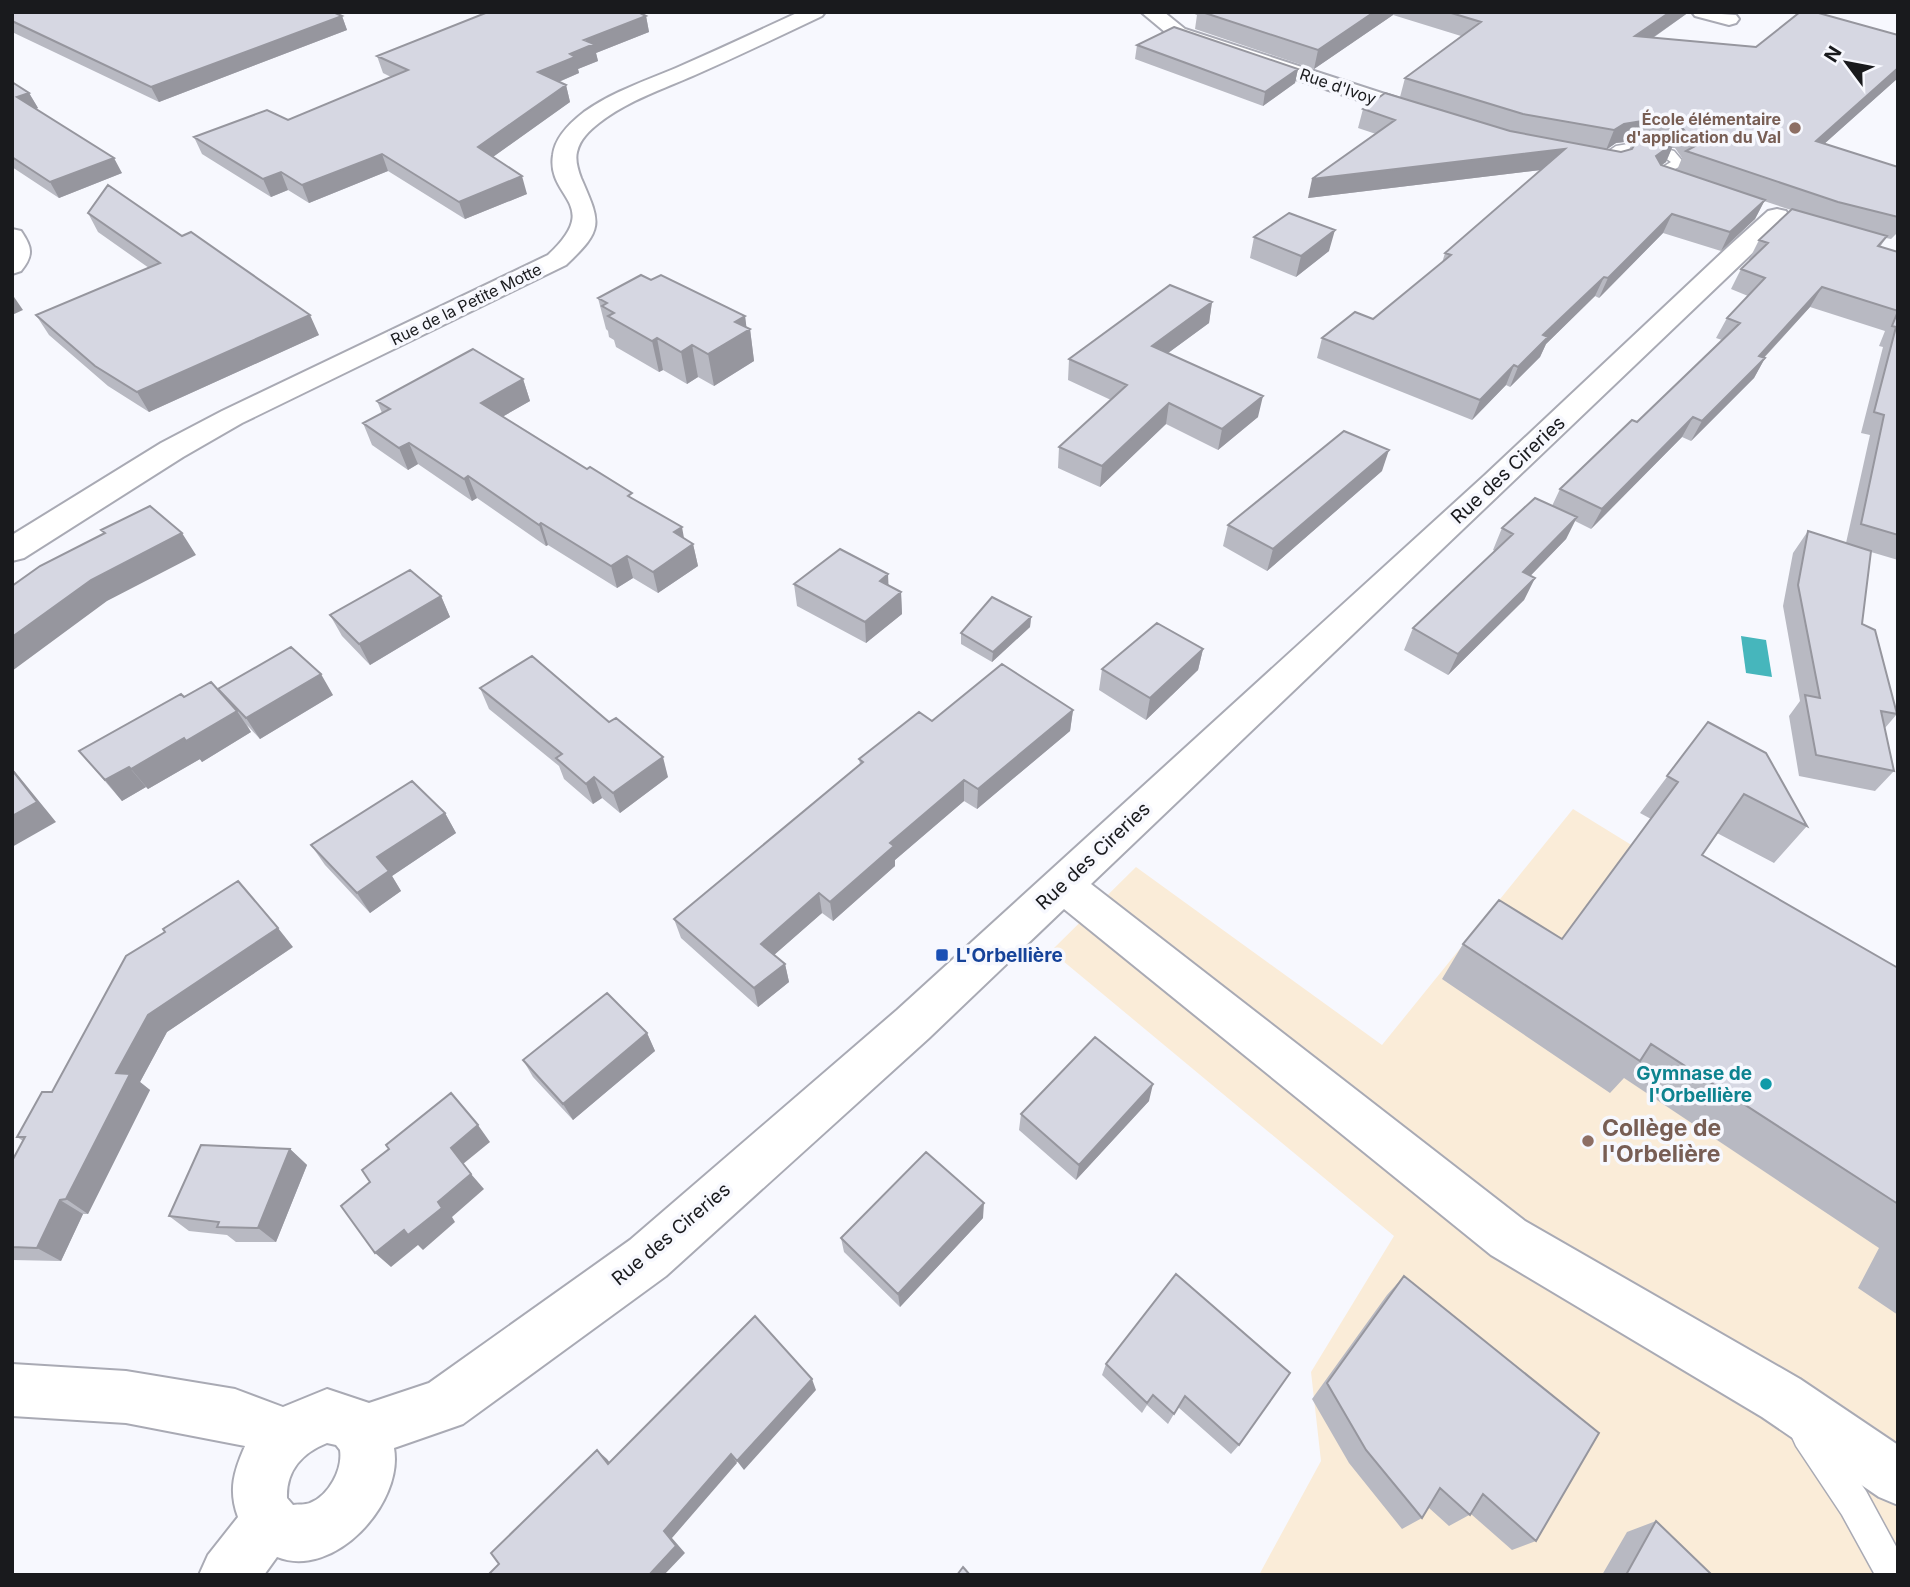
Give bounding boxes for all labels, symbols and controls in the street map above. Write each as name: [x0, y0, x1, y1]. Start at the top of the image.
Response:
north arrow: [1812, 28, 1882, 98]
text: N: [1819, 42, 1847, 66]
street label: Rue d'Ivoy: [1297, 64, 1379, 108]
place label: École élémentaire d'application du Val: [1626, 109, 1781, 147]
marker: École élémentaire d'application du Val: [1787, 120, 1803, 136]
street label: Rue de la Petite Motte: [387, 259, 545, 349]
street label: Rue des Cireries: [1446, 411, 1570, 529]
street label: Rue des Cireries: [1031, 797, 1155, 915]
place label: L'Orbellière: [956, 944, 1063, 967]
marker: L'Orbellière: [934, 947, 950, 963]
place label: Gymnase de l'Orbellière: [1636, 1062, 1752, 1107]
marker: Gymnase de l'Orbellière: [1758, 1076, 1774, 1092]
place label: Collège de l'Orbelière: [1602, 1114, 1721, 1168]
marker: Collège de l'Orbelière: [1580, 1133, 1596, 1149]
street label: Rue des Cireries: [607, 1178, 735, 1290]

